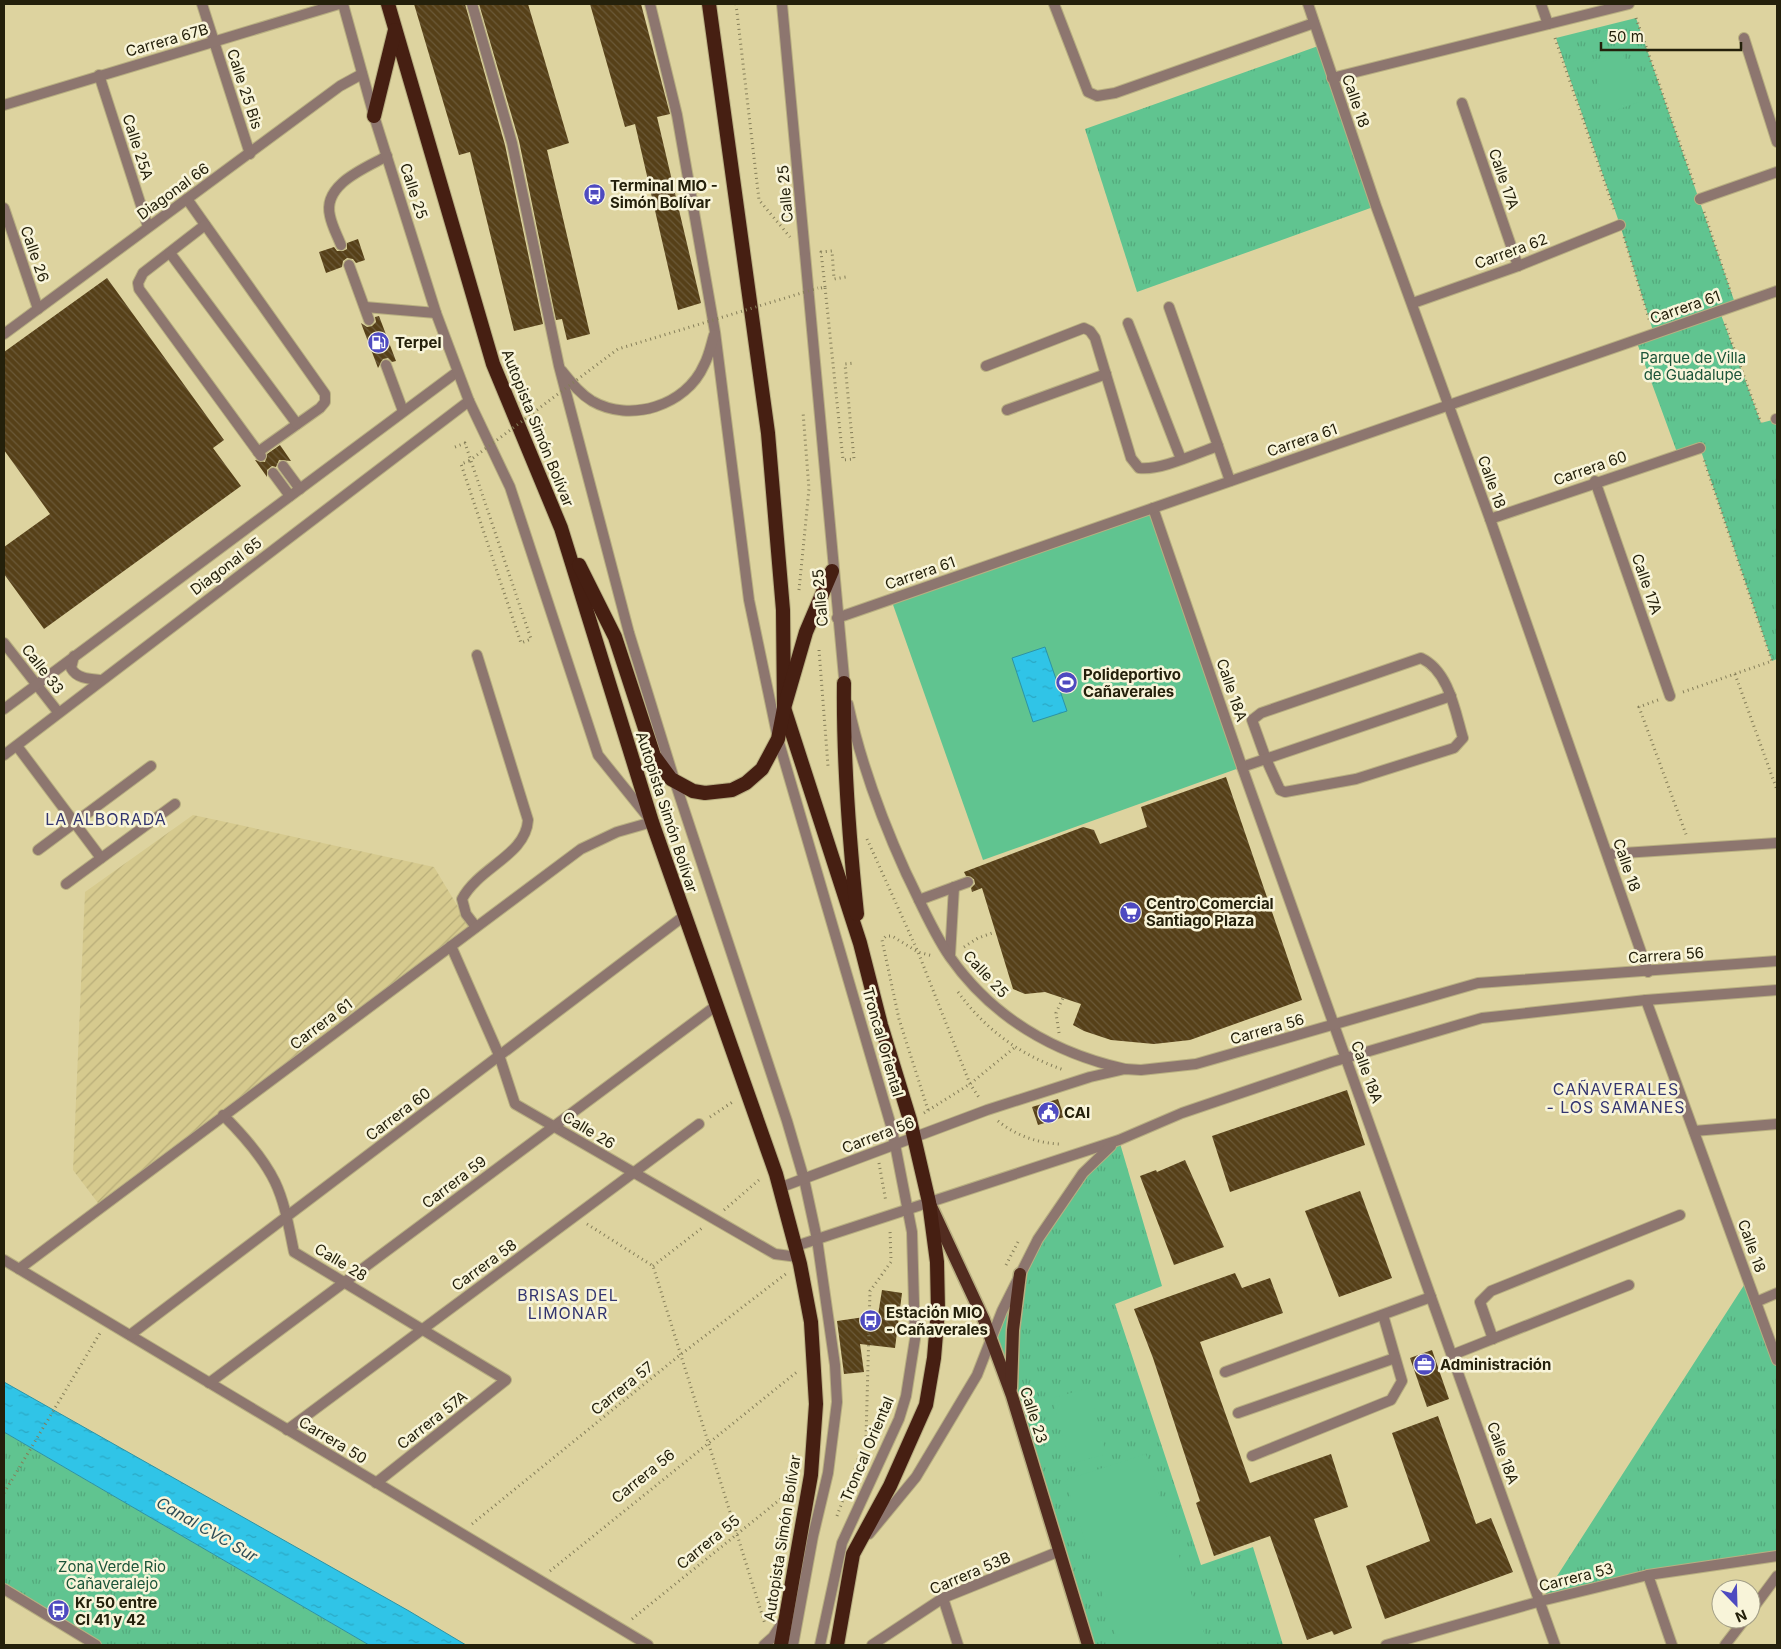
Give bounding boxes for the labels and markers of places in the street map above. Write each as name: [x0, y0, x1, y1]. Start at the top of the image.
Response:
place label: Terminal MIO - Simón Bolívar: [610, 176, 718, 212]
bus stop icon: Terminal MIO - Simón Bolívar: [582, 182, 606, 206]
fuel station icon: Terpel: [367, 330, 391, 354]
place label: Terpel: [395, 333, 441, 352]
place label: Polideportivo Cañaverales: [1083, 665, 1181, 701]
sports icon: Polideportivo Cañaverales: [1055, 671, 1079, 695]
place label: Centro Comercial Santiago Plaza: [1146, 894, 1274, 930]
supermarket icon: Centro Comercial Santiago Plaza: [1118, 900, 1142, 924]
public building icon: CAI: [1036, 1100, 1060, 1124]
place label: CAI: [1064, 1103, 1090, 1122]
place label: Estación MIO - Cañaverales: [886, 1303, 988, 1339]
bus stop icon: Estación MIO - Cañaverales: [858, 1309, 882, 1333]
office icon: Administración: [1412, 1352, 1436, 1376]
place label: Administración: [1440, 1355, 1551, 1374]
place label: Kr 50 entre Cl 41 y 42: [75, 1593, 157, 1629]
bus stop icon: Kr 50 entre Cl 41 y 42: [47, 1599, 71, 1623]

